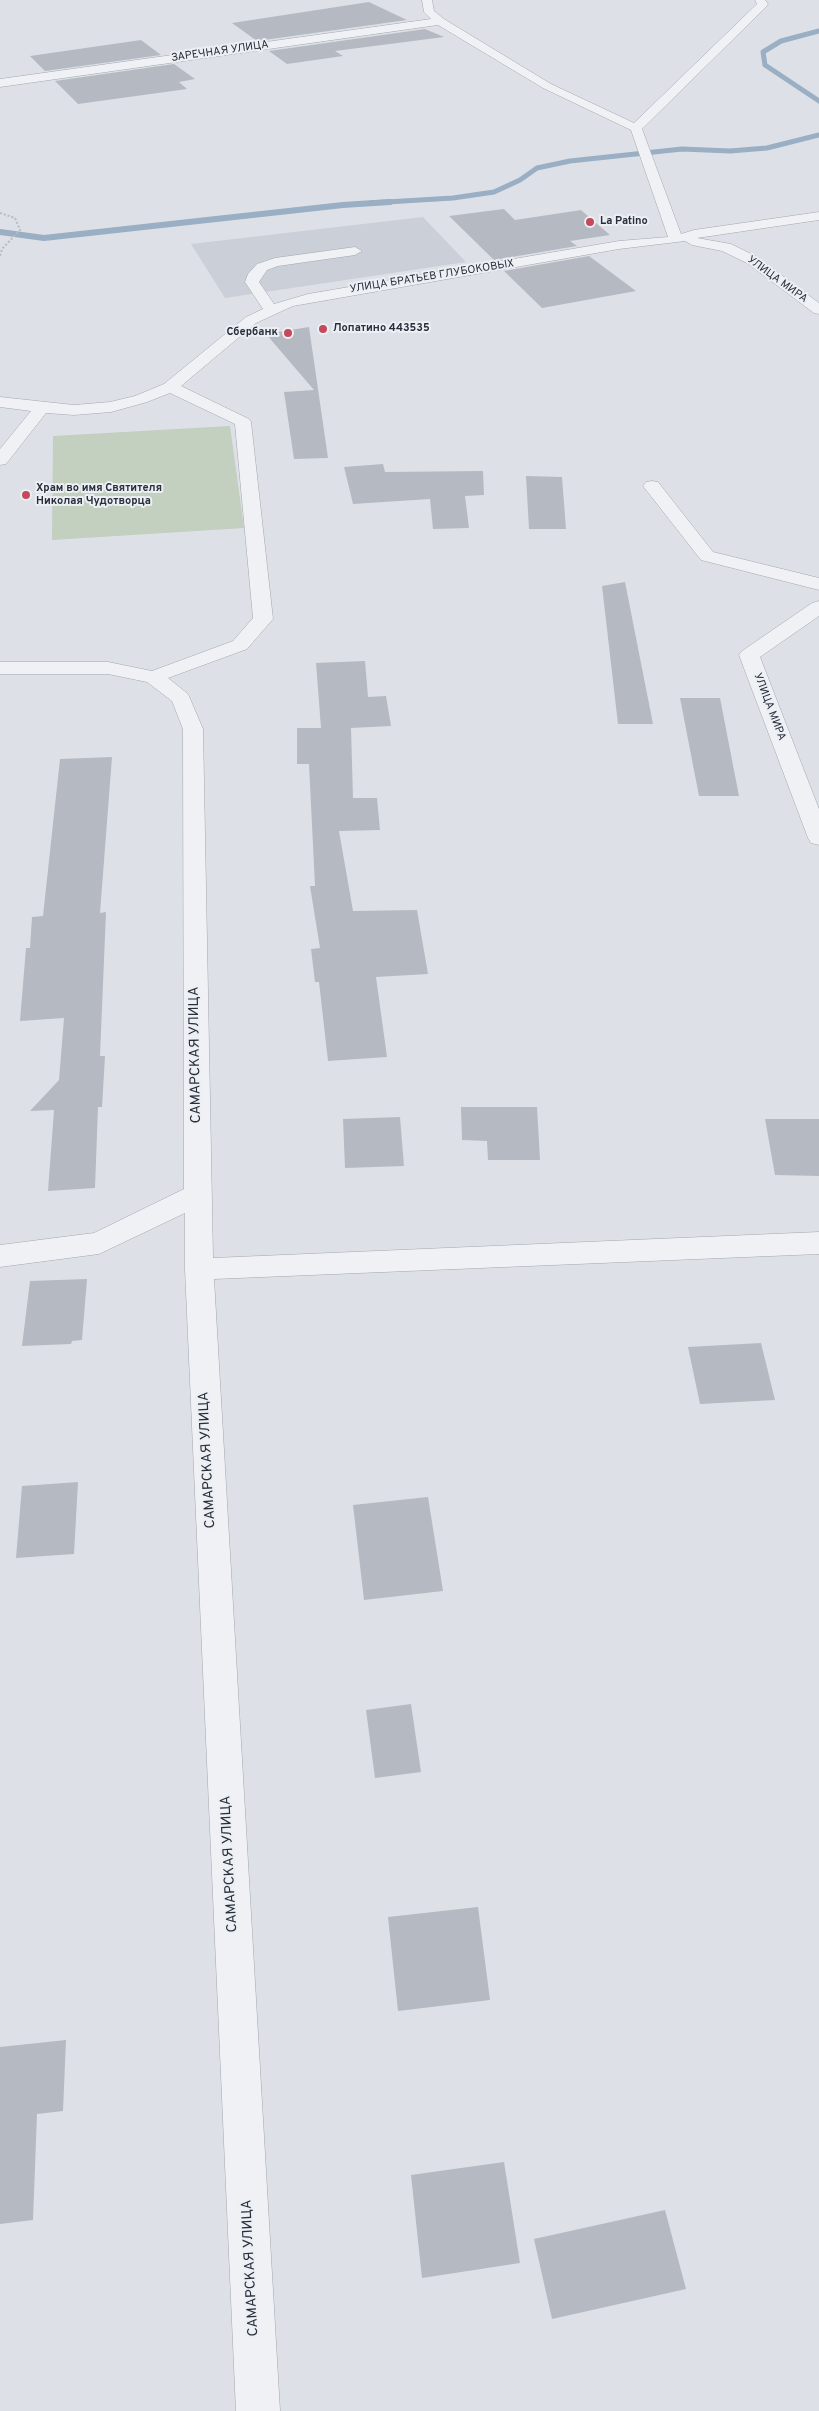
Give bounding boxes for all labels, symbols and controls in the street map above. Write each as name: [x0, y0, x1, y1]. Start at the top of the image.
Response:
street label: ЗАРЕЧНАЯ УЛИЦА: [170, 39, 270, 65]
place label: La Patino: [600, 215, 648, 229]
marker: La Patino: [584, 216, 596, 228]
street label: УЛИЦА МИРА: [744, 254, 810, 306]
street label: УЛИЦА БРАТЬЕВ ГЛУБОКОВЫХ: [349, 257, 515, 297]
place label: Лопатино 443535: [333, 322, 430, 336]
marker: Лопатино 443535: [317, 323, 329, 335]
place label: Сбербанк: [226, 326, 278, 340]
marker: Сбербанк: [282, 327, 294, 339]
place label: Храм во имя Святителя Николая Чудотворца: [36, 482, 162, 508]
marker: Храм во имя Святителя Николая Чудотворца: [20, 489, 32, 501]
street label: УЛИЦА МИРА: [750, 671, 788, 743]
street label: САМАРСКАЯ УЛИЦА: [186, 986, 206, 1124]
street label: САМАРСКАЯ УЛИЦА: [196, 1391, 220, 1529]
street label: САМАРСКАЯ УЛИЦА: [218, 1795, 242, 1933]
street label: САМАРСКАЯ УЛИЦА: [239, 2199, 263, 2337]

